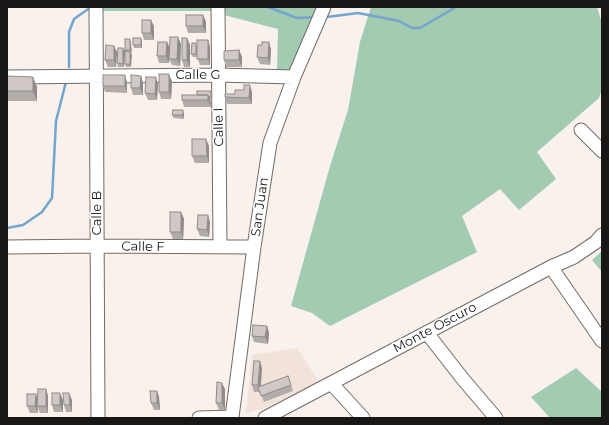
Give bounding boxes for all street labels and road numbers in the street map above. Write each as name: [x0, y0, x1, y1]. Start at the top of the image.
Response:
street label: Calle G: [175, 67, 221, 83]
street label: Calle I: [211, 107, 227, 147]
street label: San Juan: [248, 176, 272, 238]
street label: Calle B: [89, 191, 105, 235]
street label: Calle F: [121, 239, 165, 255]
street label: Monte Oscuro: [391, 299, 479, 357]

